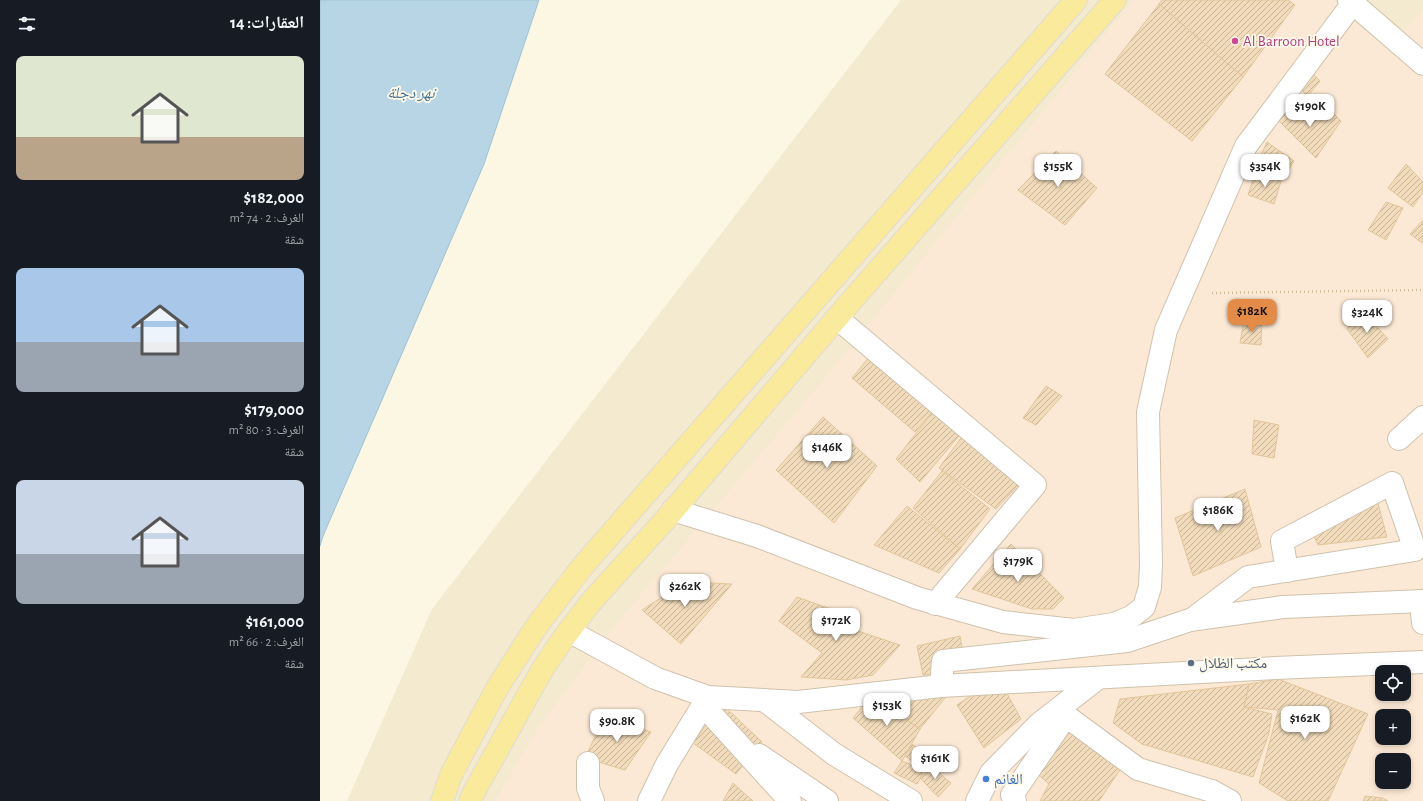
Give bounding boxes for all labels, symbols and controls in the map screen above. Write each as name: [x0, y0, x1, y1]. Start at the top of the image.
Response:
icon: filters: [16, 13, 38, 35]
text: العقارات: 14: [230, 14, 304, 31]
place label: Al Barroon Hotel: [1243, 34, 1340, 49]
marker: Al Barroon Hotel: [1230, 36, 1240, 46]
icon: home: [124, 82, 196, 154]
water label: نهر دجلة: [387, 85, 437, 102]
pin: $190K: [1282, 94, 1338, 128]
text: $190K: [1294, 100, 1326, 113]
pin: $155K: [1030, 154, 1086, 188]
pin: $354K: [1237, 154, 1293, 188]
text: $155K: [1043, 160, 1073, 173]
text: $354K: [1249, 160, 1281, 173]
text: $182,000: [243, 189, 304, 206]
text: الغرف: 2 · 74 m²: [229, 212, 304, 225]
text: شقة: [285, 234, 304, 247]
icon: home: [124, 294, 196, 366]
pin: $182K: [1224, 299, 1280, 333]
pin: $324K: [1339, 300, 1395, 334]
text: $182K: [1237, 305, 1267, 318]
text: $324K: [1351, 306, 1383, 319]
text: $179,000: [244, 401, 304, 418]
text: الغرف: 3 · 80 m²: [229, 424, 304, 437]
pin: $146K: [799, 435, 855, 469]
text: $146K: [812, 441, 842, 454]
text: شقة: [285, 446, 304, 459]
pin: $186K: [1190, 498, 1246, 532]
text: $186K: [1203, 504, 1233, 517]
icon: home: [124, 506, 196, 578]
pin: $179K: [990, 549, 1046, 583]
text: $179K: [1003, 555, 1033, 568]
pin: $262K: [657, 574, 713, 608]
text: $262K: [669, 580, 701, 593]
pin: $172K: [808, 608, 864, 642]
text: $161,000: [245, 613, 304, 630]
text: $172K: [821, 614, 851, 627]
text: الغرف: 2 · 66 m²: [229, 636, 304, 649]
place label: مكتب الظلال: [1199, 656, 1267, 673]
text: شقة: [285, 658, 304, 671]
marker: مكتب الظلال: [1186, 658, 1196, 668]
map controls: [1375, 665, 1411, 789]
button: locate: [1375, 665, 1411, 701]
pin: $153K: [859, 693, 915, 727]
text: $153K: [872, 699, 902, 712]
pin: $162K: [1277, 706, 1333, 740]
pin: $90.8K: [584, 709, 650, 743]
button: +: [1375, 709, 1411, 745]
text: $162K: [1290, 712, 1320, 725]
text: $90.8K: [599, 715, 635, 728]
pin: $161K: [907, 746, 963, 780]
text: $161K: [920, 752, 950, 765]
button: −: [1375, 753, 1411, 789]
place label: الغانم: [994, 772, 1023, 789]
marker: الغانم: [981, 774, 991, 784]

